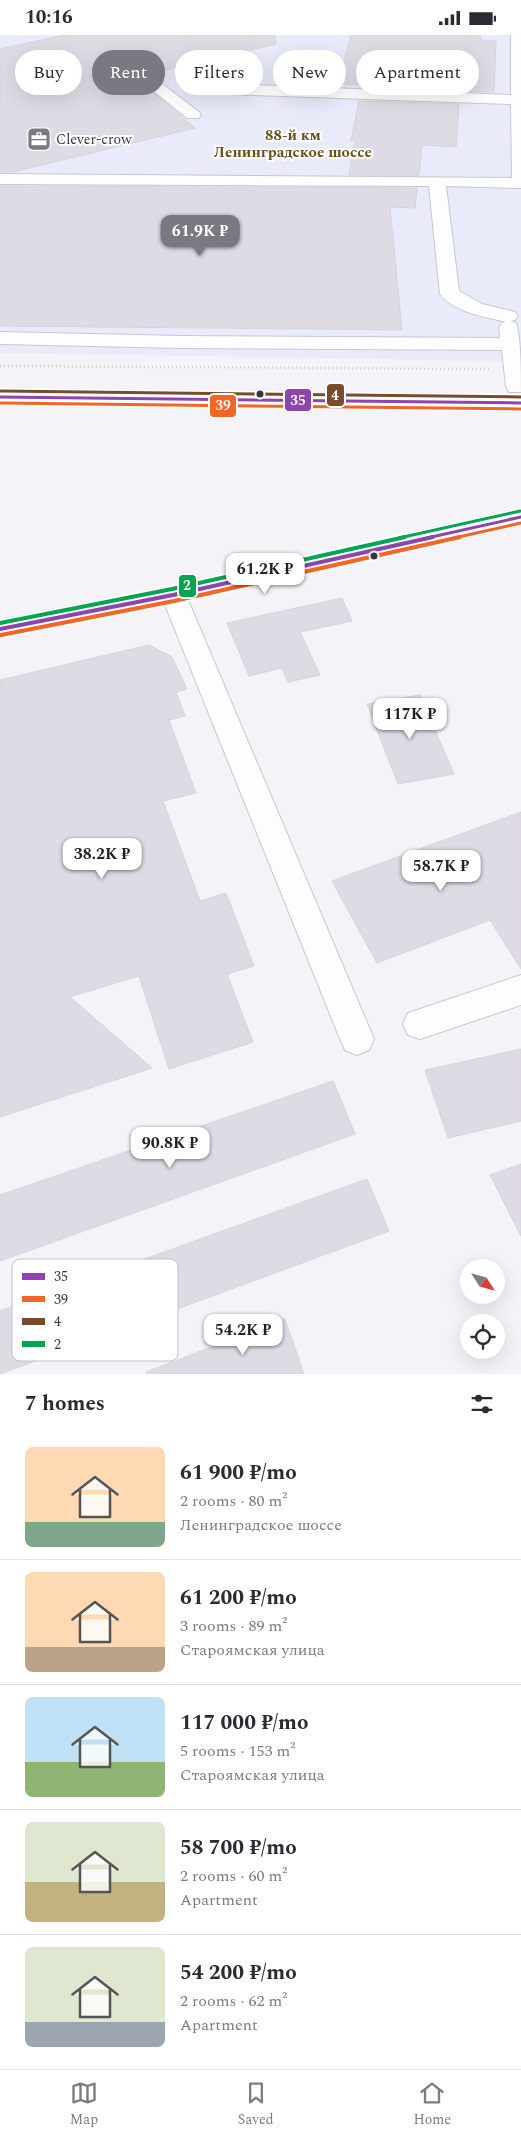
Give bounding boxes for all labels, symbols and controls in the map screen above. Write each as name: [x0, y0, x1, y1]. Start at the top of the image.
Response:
text: 10:16: [25, 3, 73, 32]
chip: Buy: [15, 50, 82, 95]
chip: Rent: [92, 50, 165, 95]
chip: Filters: [175, 50, 263, 95]
chip: New: [273, 50, 346, 95]
chip: Apartment: [356, 50, 479, 95]
district label: 88-й км Ленинградское шоссе: [214, 124, 372, 164]
office icon: Clever-crow: [26, 126, 52, 152]
place label: Clever-crow: [56, 129, 132, 150]
pin: 61.9K ₽: [154, 215, 246, 257]
text: 61.9K ₽: [172, 219, 228, 243]
line badge: 4: [326, 383, 345, 407]
text: 4: [331, 385, 339, 406]
line badge: 35: [284, 388, 312, 412]
unlabelled marker: [255, 389, 265, 399]
text: 35: [290, 390, 306, 411]
line badge: 39: [209, 394, 237, 418]
text: 39: [215, 395, 231, 416]
unlabelled marker: [369, 551, 379, 561]
pin: 61.2K ₽: [219, 553, 311, 595]
text: 61.2K ₽: [237, 557, 293, 581]
line badge: 2: [178, 574, 197, 598]
text: 2: [183, 575, 191, 596]
pin: 117K ₽: [369, 697, 451, 740]
text: 117K ₽: [384, 702, 436, 726]
pin: 38.2K ₽: [56, 837, 148, 880]
text: 38.2K ₽: [74, 842, 130, 866]
pin: 58.7K ₽: [395, 849, 487, 892]
text: 58.7K ₽: [413, 854, 469, 878]
pin: 90.8K ₽: [124, 1127, 216, 1169]
text: 90.8K ₽: [142, 1131, 198, 1155]
legend: [12, 1259, 178, 1361]
north arrow: [460, 1259, 505, 1304]
map controls: [460, 1259, 505, 1359]
text: 35: [54, 1266, 68, 1287]
text: 39: [54, 1289, 68, 1310]
text: 4: [54, 1311, 61, 1332]
pin: 54.2K ₽: [197, 1313, 289, 1356]
button: locate: [460, 1314, 505, 1359]
text: 54.2K ₽: [215, 1318, 271, 1342]
text: 2: [54, 1334, 61, 1355]
text: 7 homes: [25, 1388, 105, 1420]
icon: filters: [468, 1390, 496, 1418]
text: 61 900 ₽/mo: [180, 1457, 297, 1489]
icon: home: [65, 1467, 125, 1527]
text: 2 rooms · 80 m²: [180, 1489, 287, 1513]
text: Ленинградское шоссе: [180, 1513, 342, 1537]
text: 61 200 ₽/mo: [180, 1582, 297, 1614]
icon: home: [65, 1592, 125, 1652]
text: 3 rooms · 89 m²: [180, 1614, 287, 1638]
text: Староямская улица: [180, 1638, 325, 1662]
text: 117 000 ₽/mo: [180, 1707, 308, 1739]
icon: home: [65, 1717, 125, 1777]
text: 5 rooms · 153 m²: [180, 1739, 295, 1763]
text: Староямская улица: [180, 1763, 325, 1787]
text: 58 700 ₽/mo: [180, 1832, 297, 1864]
icon: home: [65, 1842, 125, 1902]
text: 2 rooms · 60 m²: [180, 1864, 287, 1888]
text: Apartment: [180, 1888, 258, 1912]
text: 54 200 ₽/mo: [180, 1957, 297, 1989]
icon: home: [65, 1967, 125, 2027]
text: 2 rooms · 62 m²: [180, 1989, 287, 2013]
text: Apartment: [180, 2013, 258, 2037]
tab: Map: [70, 2079, 98, 2130]
tab: Saved: [238, 2079, 274, 2130]
tab: Home: [413, 2079, 451, 2130]

